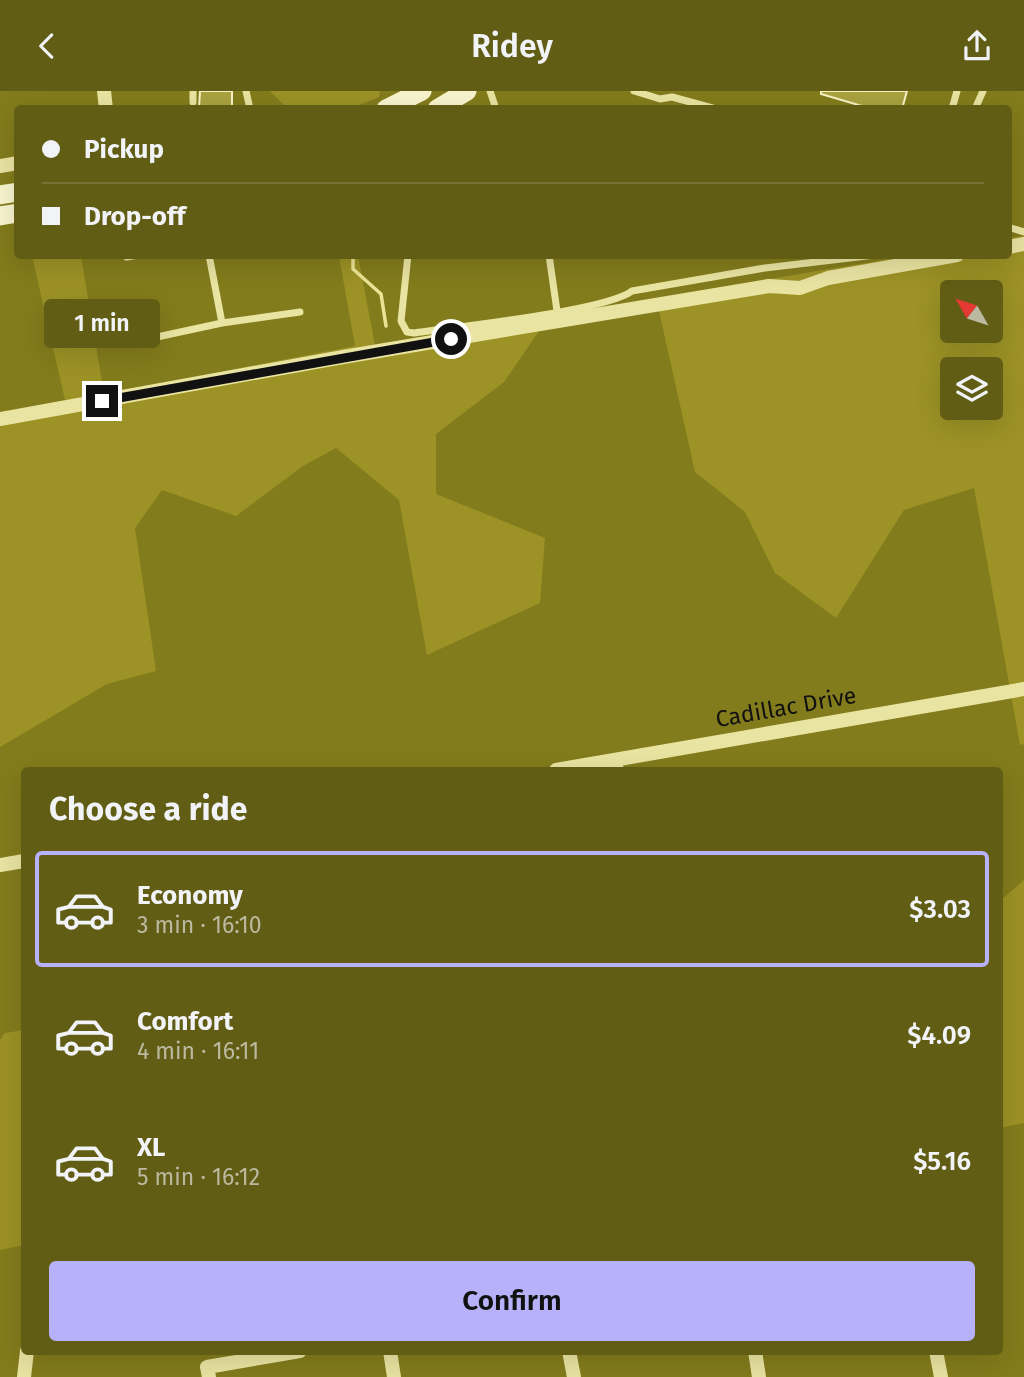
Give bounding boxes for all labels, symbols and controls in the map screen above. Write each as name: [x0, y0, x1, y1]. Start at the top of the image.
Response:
icon: back: [28, 27, 66, 65]
text: Ridey: [471, 27, 553, 65]
icon: share: [958, 27, 996, 65]
text: Pickup: [84, 134, 164, 165]
text: Drop-off: [84, 201, 186, 232]
north arrow: [940, 280, 1003, 343]
map controls: [940, 280, 1003, 420]
callout: 1 min: [44, 299, 160, 349]
text: 1 min: [74, 309, 130, 337]
route start: [435, 323, 467, 355]
button: layers: [940, 357, 1003, 420]
route end: [86, 385, 118, 417]
street label: Cadillac Drive: [713, 681, 859, 733]
text: Choose a ride: [49, 790, 247, 828]
icon: car: [53, 878, 116, 941]
text: Economy: [137, 880, 243, 911]
text: $3.03: [909, 894, 971, 925]
text: 3 min · 16:10: [137, 911, 262, 939]
icon: car: [53, 1004, 116, 1067]
text: Comfort: [137, 1006, 233, 1037]
text: $4.09: [907, 1020, 971, 1051]
text: 4 min · 16:11: [137, 1037, 259, 1065]
icon: car: [53, 1130, 116, 1193]
text: XL: [137, 1132, 165, 1163]
text: $5.16: [913, 1146, 971, 1177]
text: 5 min · 16:12: [137, 1163, 260, 1191]
button: Confirm: [49, 1261, 975, 1341]

